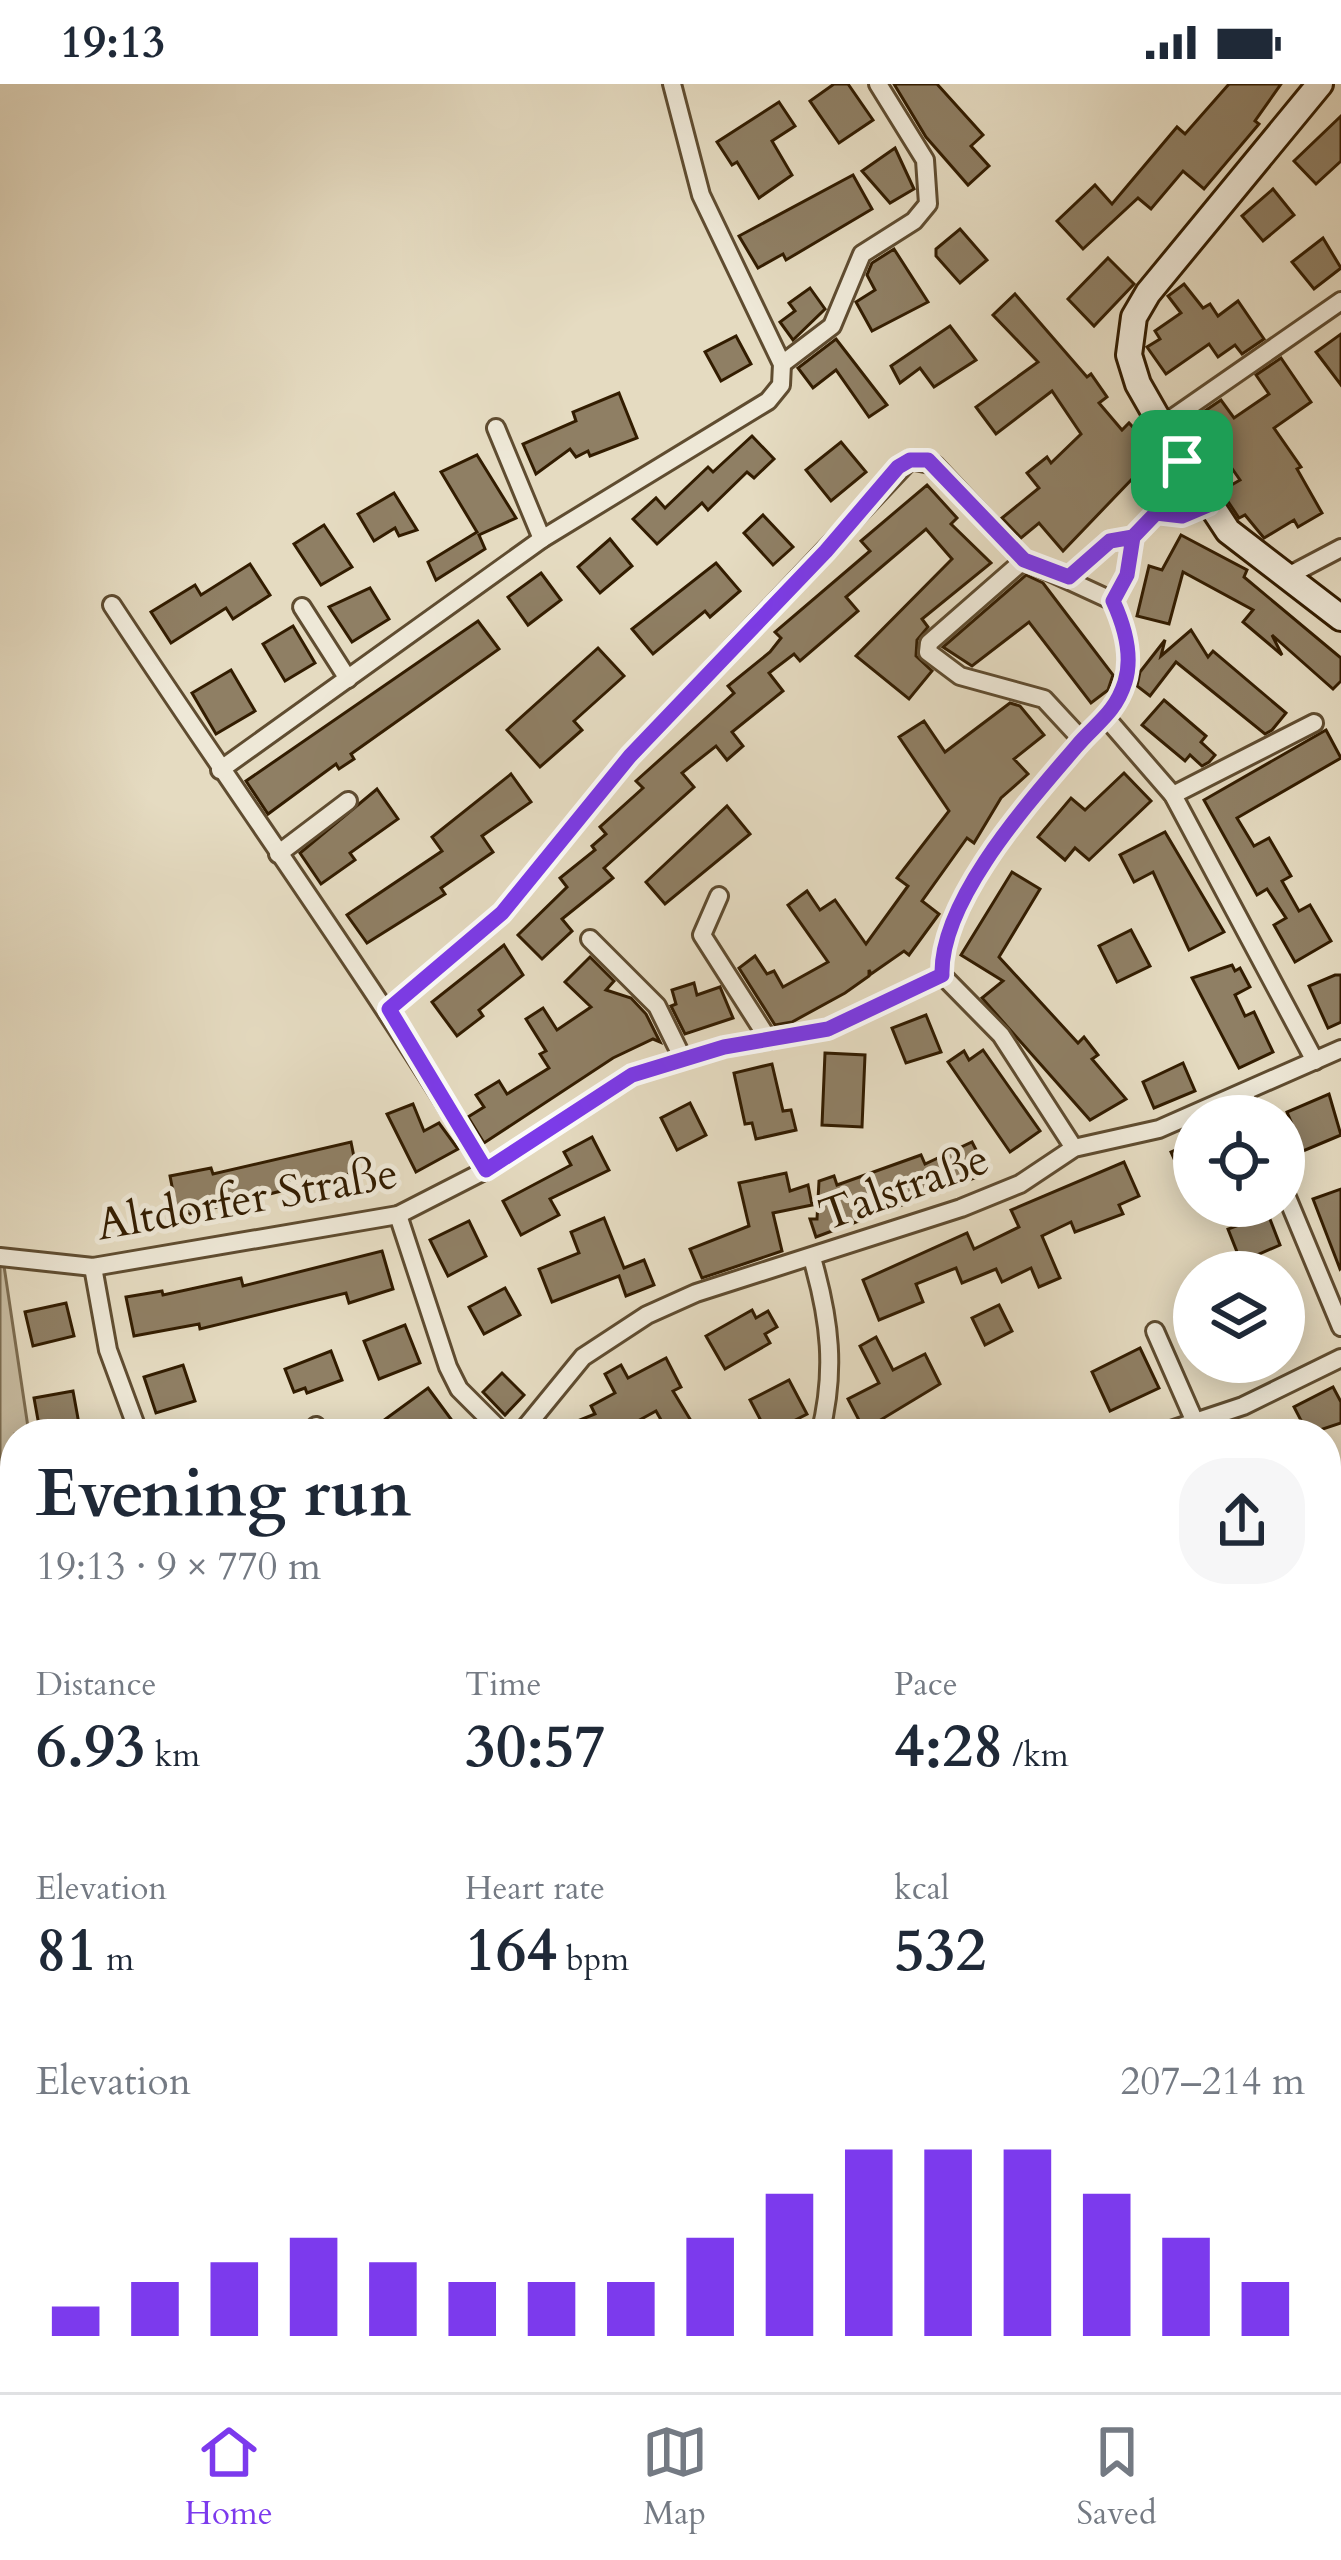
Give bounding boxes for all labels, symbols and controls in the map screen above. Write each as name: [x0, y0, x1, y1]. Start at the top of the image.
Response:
text: 19:13: [60, 12, 165, 73]
pin: [1131, 410, 1233, 512]
icon: arrive: [1149, 428, 1215, 494]
map controls: [1173, 1095, 1305, 1383]
button: locate: [1173, 1095, 1305, 1227]
street label: Talstraße: [811, 1128, 997, 1246]
street label: Altdorfer Straße: [92, 1142, 402, 1256]
button: layers: [1173, 1251, 1305, 1383]
text: Evening run: [36, 1450, 411, 1539]
button: share: [1179, 1458, 1305, 1584]
text: 19:13 · 9 × 770 m: [36, 1540, 321, 1593]
text: Distance: [36, 1662, 157, 1707]
text: Time: [465, 1662, 541, 1707]
text: Pace: [894, 1662, 958, 1707]
text: 6.93: [36, 1707, 146, 1788]
text: 30:57: [465, 1707, 605, 1788]
text: 4:28: [894, 1707, 1004, 1788]
text: km: [146, 1733, 200, 1778]
text: /km: [1004, 1733, 1069, 1778]
text: Elevation: [36, 1866, 167, 1911]
text: Heart rate: [465, 1866, 605, 1911]
text: kcal: [894, 1866, 949, 1911]
text: 81: [36, 1911, 97, 1992]
text: 164: [465, 1911, 557, 1992]
text: 532: [894, 1911, 986, 1992]
text: m: [97, 1937, 134, 1982]
text: bpm: [557, 1937, 629, 1982]
text: Elevation: [36, 2055, 191, 2108]
text: 207–214 m: [1120, 2055, 1305, 2108]
tab: Home: [184, 2419, 273, 2536]
tab: Map: [642, 2419, 708, 2536]
tab: Saved: [1077, 2419, 1157, 2536]

